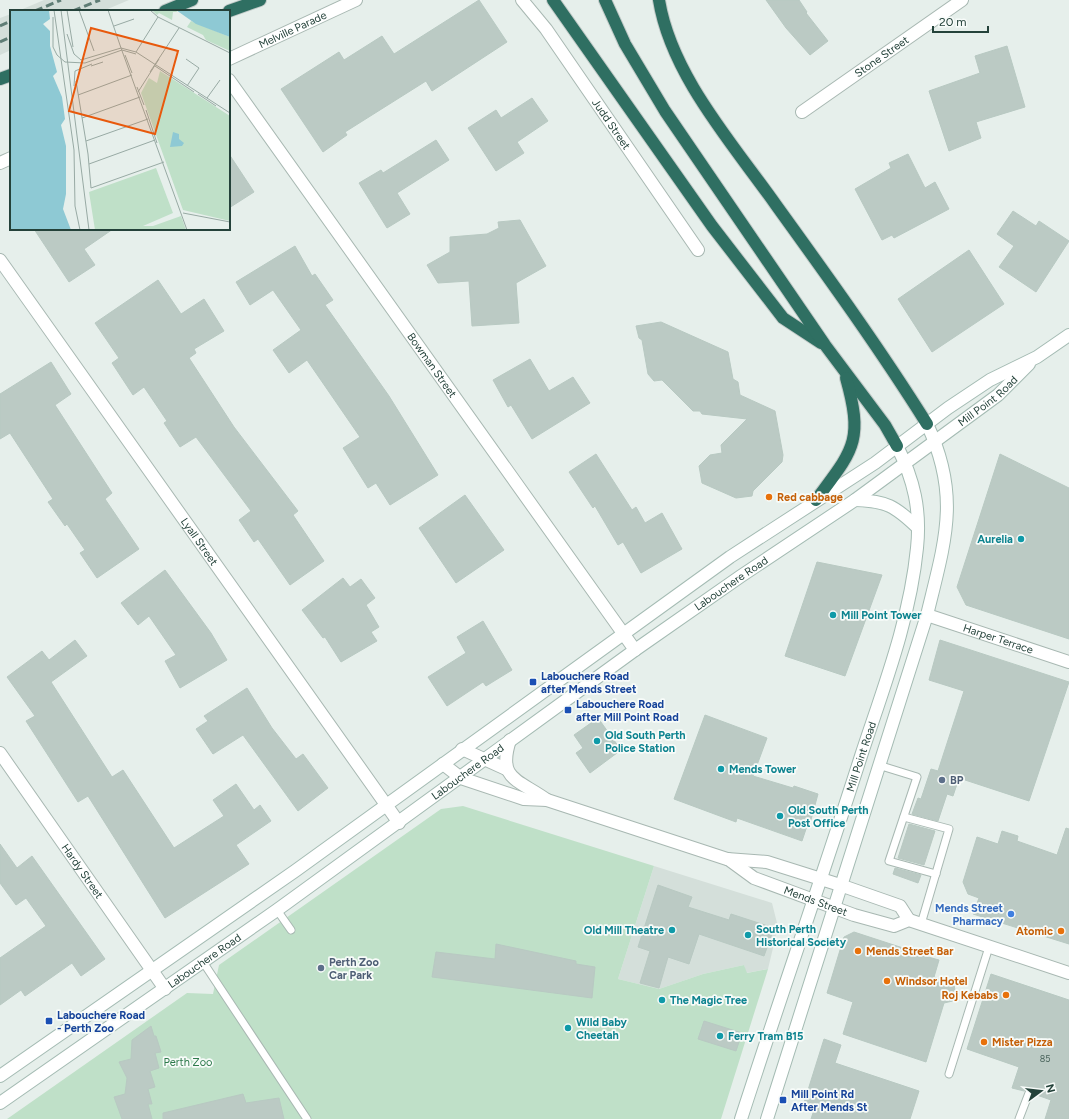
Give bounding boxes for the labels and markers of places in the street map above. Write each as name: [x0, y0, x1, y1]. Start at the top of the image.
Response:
place label: Red cabbage: [777, 491, 843, 504]
marker: Red cabbage: [764, 492, 774, 502]
place label: Aurelia: [977, 533, 1013, 546]
marker: Aurelia: [1016, 534, 1026, 544]
place label: Mill Point Tower: [841, 609, 922, 622]
marker: Mill Point Tower: [828, 610, 838, 620]
place label: Labouchere Road after Mends Street: [541, 670, 637, 696]
marker: Labouchere Road after Mends Street: [528, 677, 538, 687]
place label: Labouchere Road after Mill Point Road: [576, 698, 679, 724]
marker: Labouchere Road after Mill Point Road: [563, 705, 573, 715]
place label: Old South Perth Police Station: [605, 729, 686, 755]
marker: Old South Perth Police Station: [592, 736, 602, 746]
place label: Mends Tower: [729, 763, 797, 776]
marker: Mends Tower: [716, 764, 726, 774]
place label: BP: [950, 774, 964, 787]
marker: BP: [937, 775, 947, 785]
place label: Old South Perth Post Office: [788, 804, 869, 830]
marker: Old South Perth Post Office: [775, 811, 785, 821]
place label: Mends Street Pharmacy: [935, 902, 1004, 928]
marker: Mends Street Pharmacy: [1006, 909, 1016, 919]
place label: South Perth Historical Society: [756, 923, 847, 949]
place label: Old Mill Theatre: [584, 924, 664, 937]
marker: Old Mill Theatre: [667, 925, 677, 935]
place label: Atomic: [1016, 925, 1053, 938]
marker: Atomic: [1056, 926, 1066, 936]
marker: South Perth Historical Society: [743, 930, 753, 940]
place label: Mends Street Bar: [866, 945, 954, 958]
marker: Mends Street Bar: [853, 946, 863, 956]
place label: Perth Zoo Car Park: [329, 956, 379, 982]
marker: Perth Zoo Car Park: [316, 963, 326, 973]
place label: Windsor Hotel: [895, 975, 968, 988]
marker: Windsor Hotel: [882, 976, 892, 986]
place label: Roj Kebabs: [942, 989, 998, 1002]
marker: Roj Kebabs: [1001, 990, 1011, 1000]
place label: The Magic Tree: [670, 994, 747, 1007]
marker: The Magic Tree: [657, 995, 667, 1005]
place label: Labouchere Road - Perth Zoo: [57, 1009, 145, 1035]
marker: Labouchere Road - Perth Zoo: [44, 1016, 54, 1026]
place label: Wild Baby Cheetah: [576, 1016, 627, 1042]
marker: Wild Baby Cheetah: [563, 1023, 573, 1033]
place label: Ferry Tram B15: [728, 1030, 803, 1043]
marker: Ferry Tram B15: [715, 1031, 725, 1041]
place label: Mister Pizza: [992, 1036, 1053, 1049]
marker: Mister Pizza: [979, 1037, 989, 1047]
place label: Mill Point Rd After Mends St: [791, 1088, 868, 1114]
marker: Mill Point Rd After Mends St: [778, 1095, 788, 1105]

